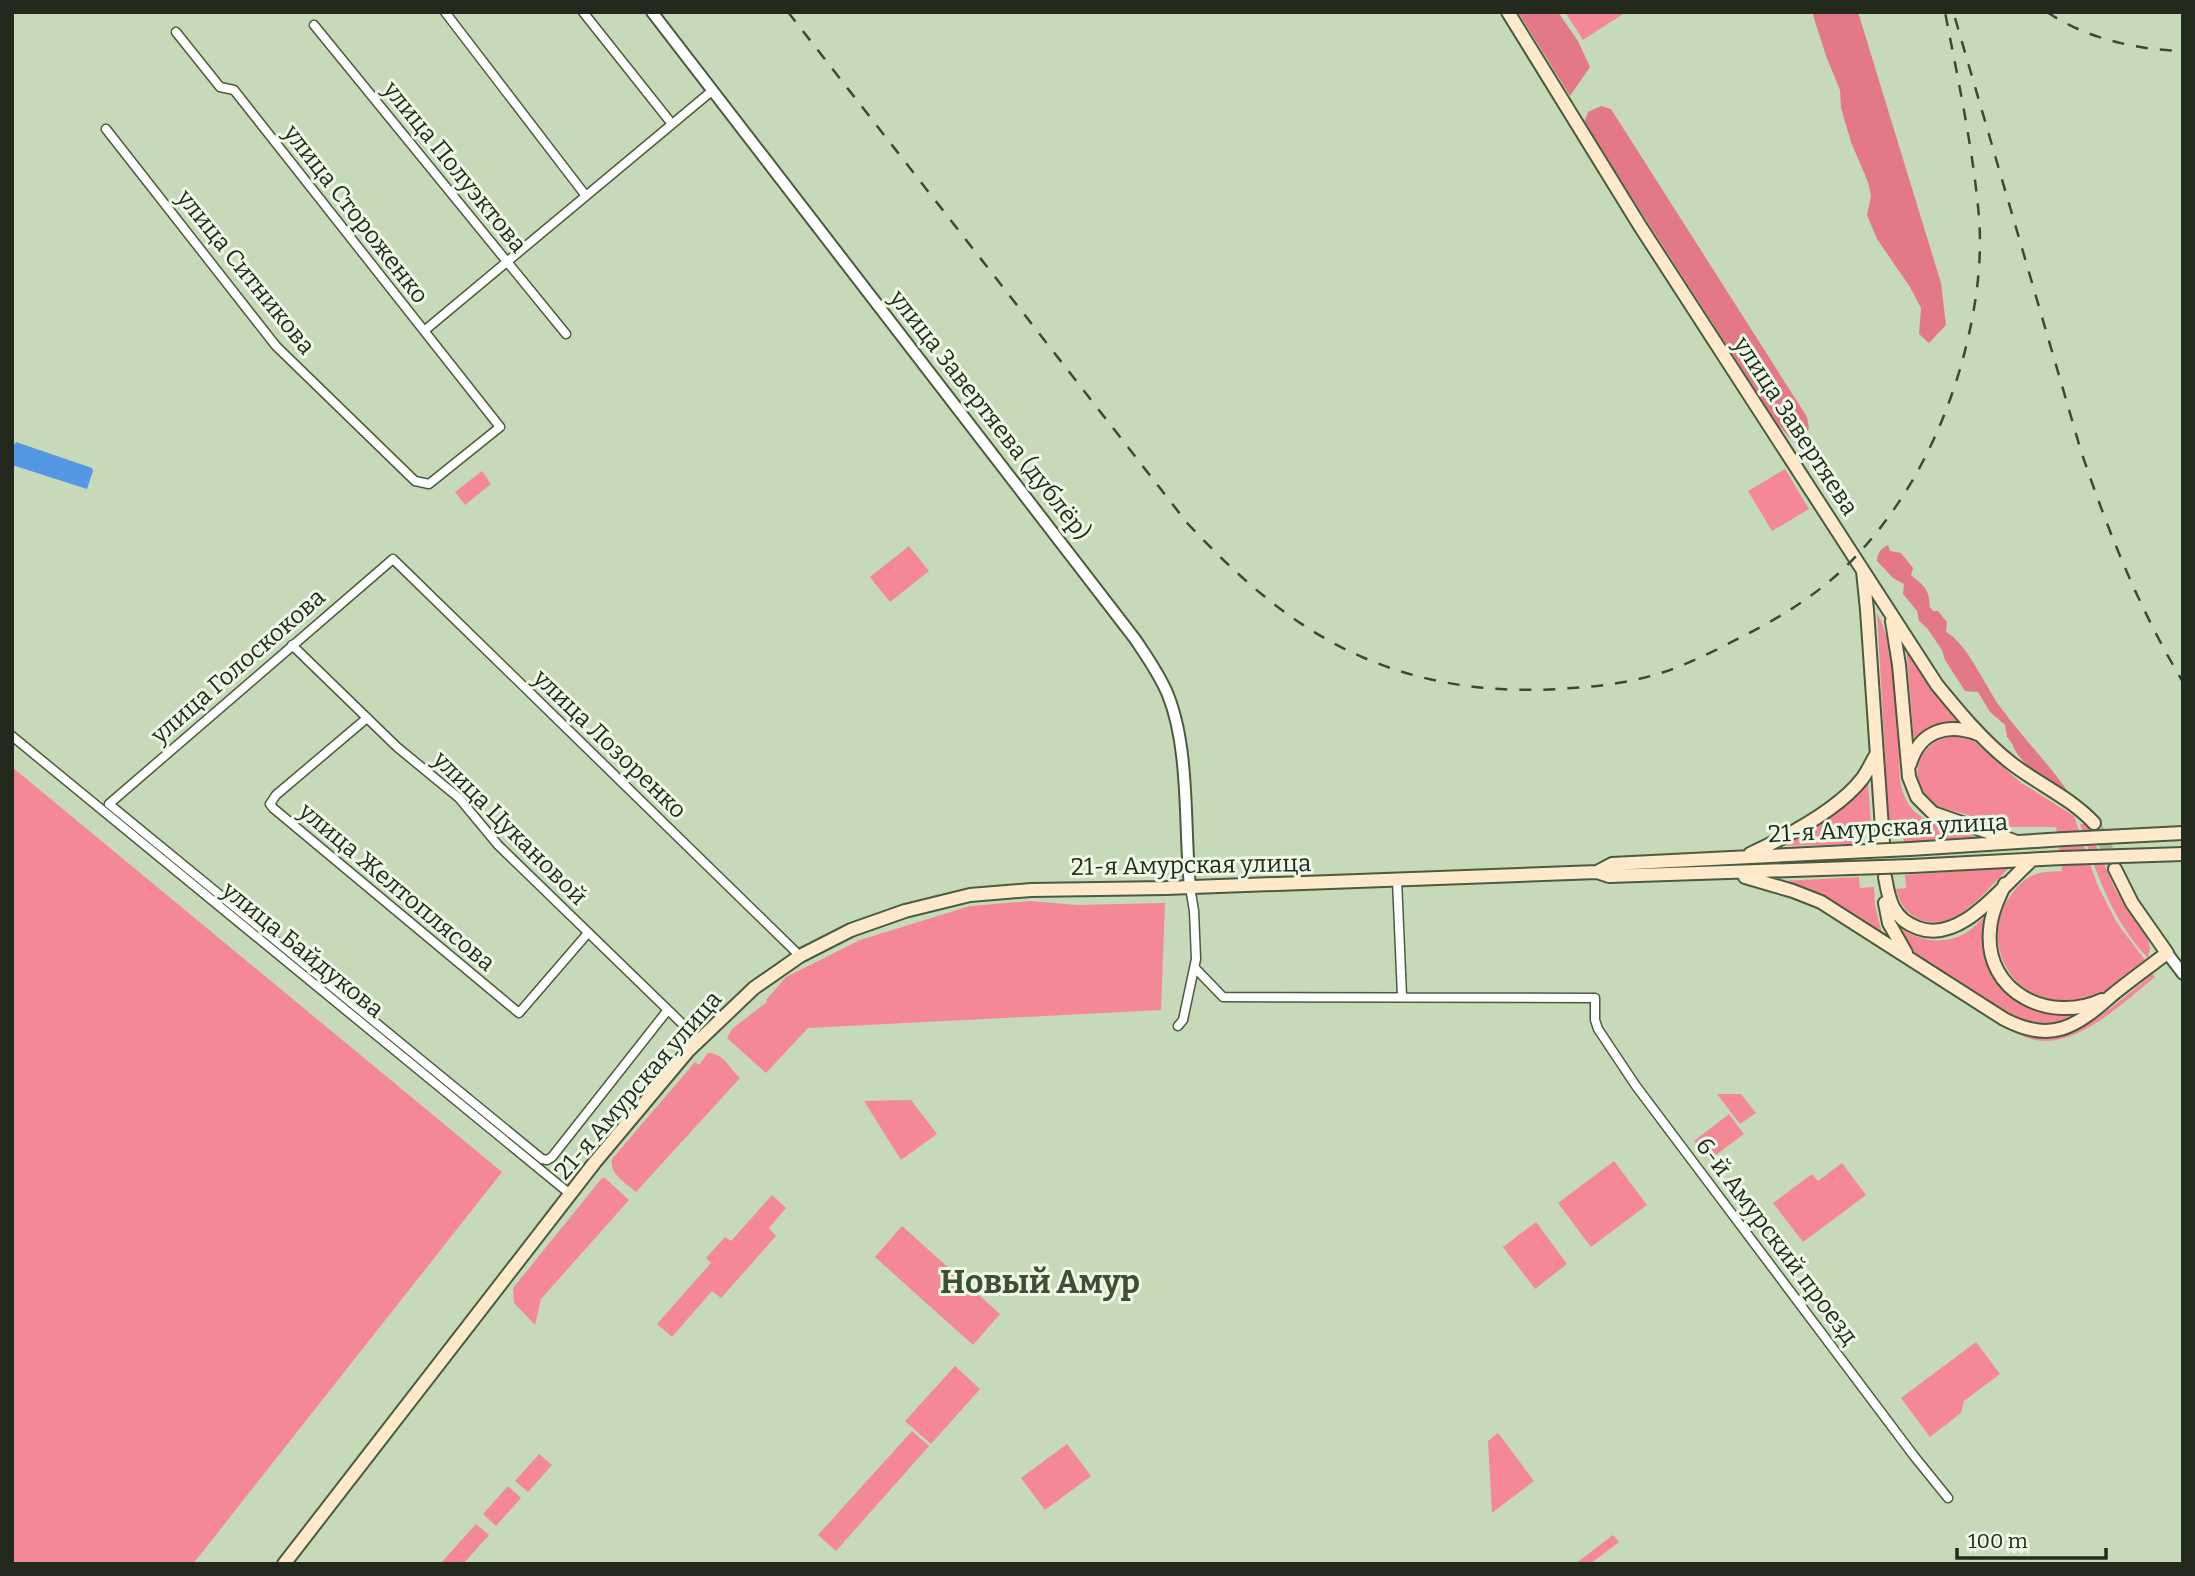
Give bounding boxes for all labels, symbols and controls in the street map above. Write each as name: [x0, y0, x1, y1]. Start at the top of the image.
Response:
street label: улица Полуэктова: [377, 75, 533, 258]
street label: улица Стороженко: [277, 118, 434, 309]
street label: улица Ситникова: [170, 183, 321, 360]
street label: улица Завертяева (дублёр): [883, 284, 1096, 546]
street label: улица Завертяева: [1727, 331, 1864, 521]
street label: улица Голоскокова: [145, 583, 331, 750]
street label: улица Лозоренко: [527, 663, 692, 824]
street label: улица Цукановой: [427, 745, 593, 911]
street label: улица Желтоплясова: [293, 796, 501, 977]
street label: 21-я Амурская улица: [1767, 808, 2009, 848]
street label: 21-я Амурская улица: [1071, 849, 1311, 881]
street label: улица Байдукова: [216, 876, 389, 1024]
street label: 21-я Амурская улица: [549, 985, 727, 1185]
street label: 6-й Амурский проезд: [1690, 1132, 1864, 1350]
district label: Новый Амур: [940, 1263, 1140, 1301]
scale bar: [1957, 1516, 2106, 1560]
text: 100 m: [1968, 1528, 2028, 1554]

